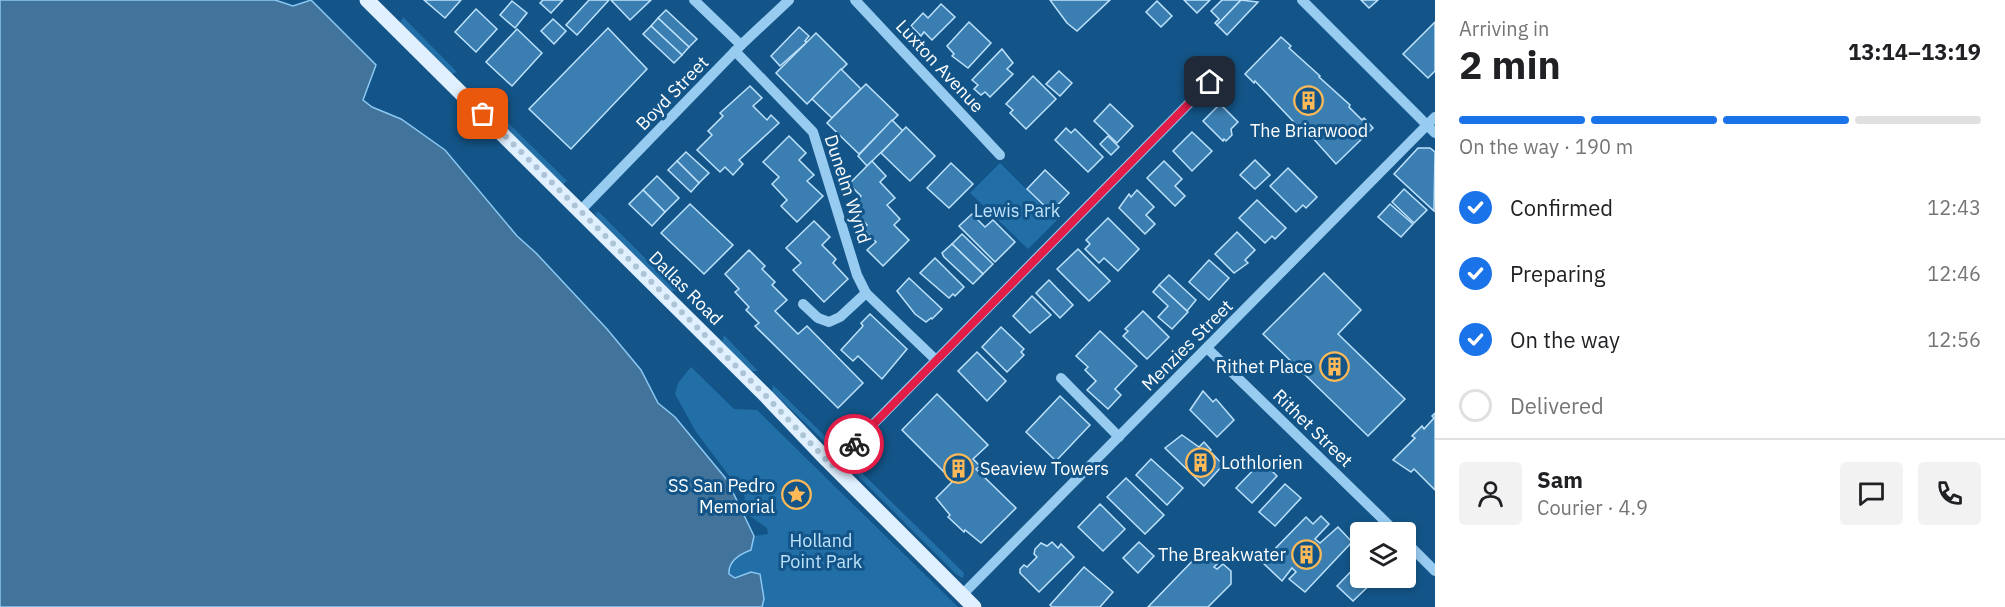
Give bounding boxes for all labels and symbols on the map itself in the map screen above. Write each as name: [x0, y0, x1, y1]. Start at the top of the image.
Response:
street label: Luxton Avenue: [891, 15, 989, 117]
street label: Boyd Street: [631, 51, 713, 135]
pin: [1184, 56, 1235, 107]
building icon: The Briarwood: [1293, 85, 1325, 117]
pin: [457, 88, 508, 139]
place label: The Briarwood: [1250, 119, 1368, 142]
street label: Dunelm Wynd: [820, 132, 876, 246]
park label: Lewis Park: [974, 199, 1061, 222]
street label: Dallas Road: [644, 246, 728, 330]
street label: Menzies Street: [1136, 294, 1238, 396]
building icon: Rithet Place: [1318, 350, 1350, 382]
place label: Rithet Place: [1216, 355, 1313, 378]
street label: Rithet Street: [1268, 384, 1358, 472]
courier: [824, 414, 884, 474]
building icon: Lothlorien: [1184, 446, 1216, 478]
place label: Lothlorien: [1221, 451, 1303, 474]
building icon: Seaview Towers: [943, 452, 975, 484]
place label: Seaview Towers: [980, 457, 1109, 480]
place label: SS San Pedro Memorial: [668, 474, 775, 518]
place icon: SS San Pedro Memorial: [780, 479, 812, 511]
park label: Holland Point Park: [780, 529, 863, 573]
building icon: The Breakwater: [1291, 538, 1323, 570]
place label: The Breakwater: [1158, 543, 1286, 566]

